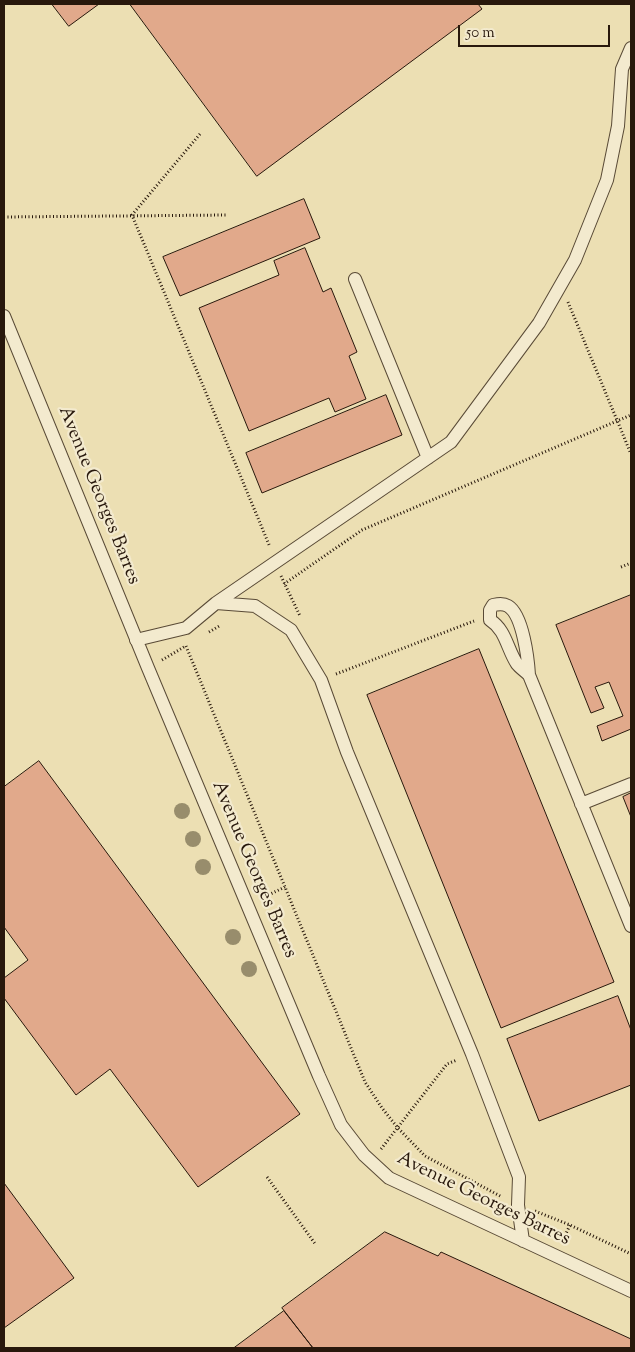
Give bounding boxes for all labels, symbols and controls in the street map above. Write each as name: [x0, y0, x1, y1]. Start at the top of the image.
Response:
scale bar: [460, 15, 612, 47]
text: 50 m: [466, 23, 495, 44]
street label: Avenue Georges Barres: [52, 404, 144, 588]
street label: Avenue Georges Barres: [205, 778, 301, 962]
street label: Avenue Georges Barres: [393, 1148, 573, 1252]

